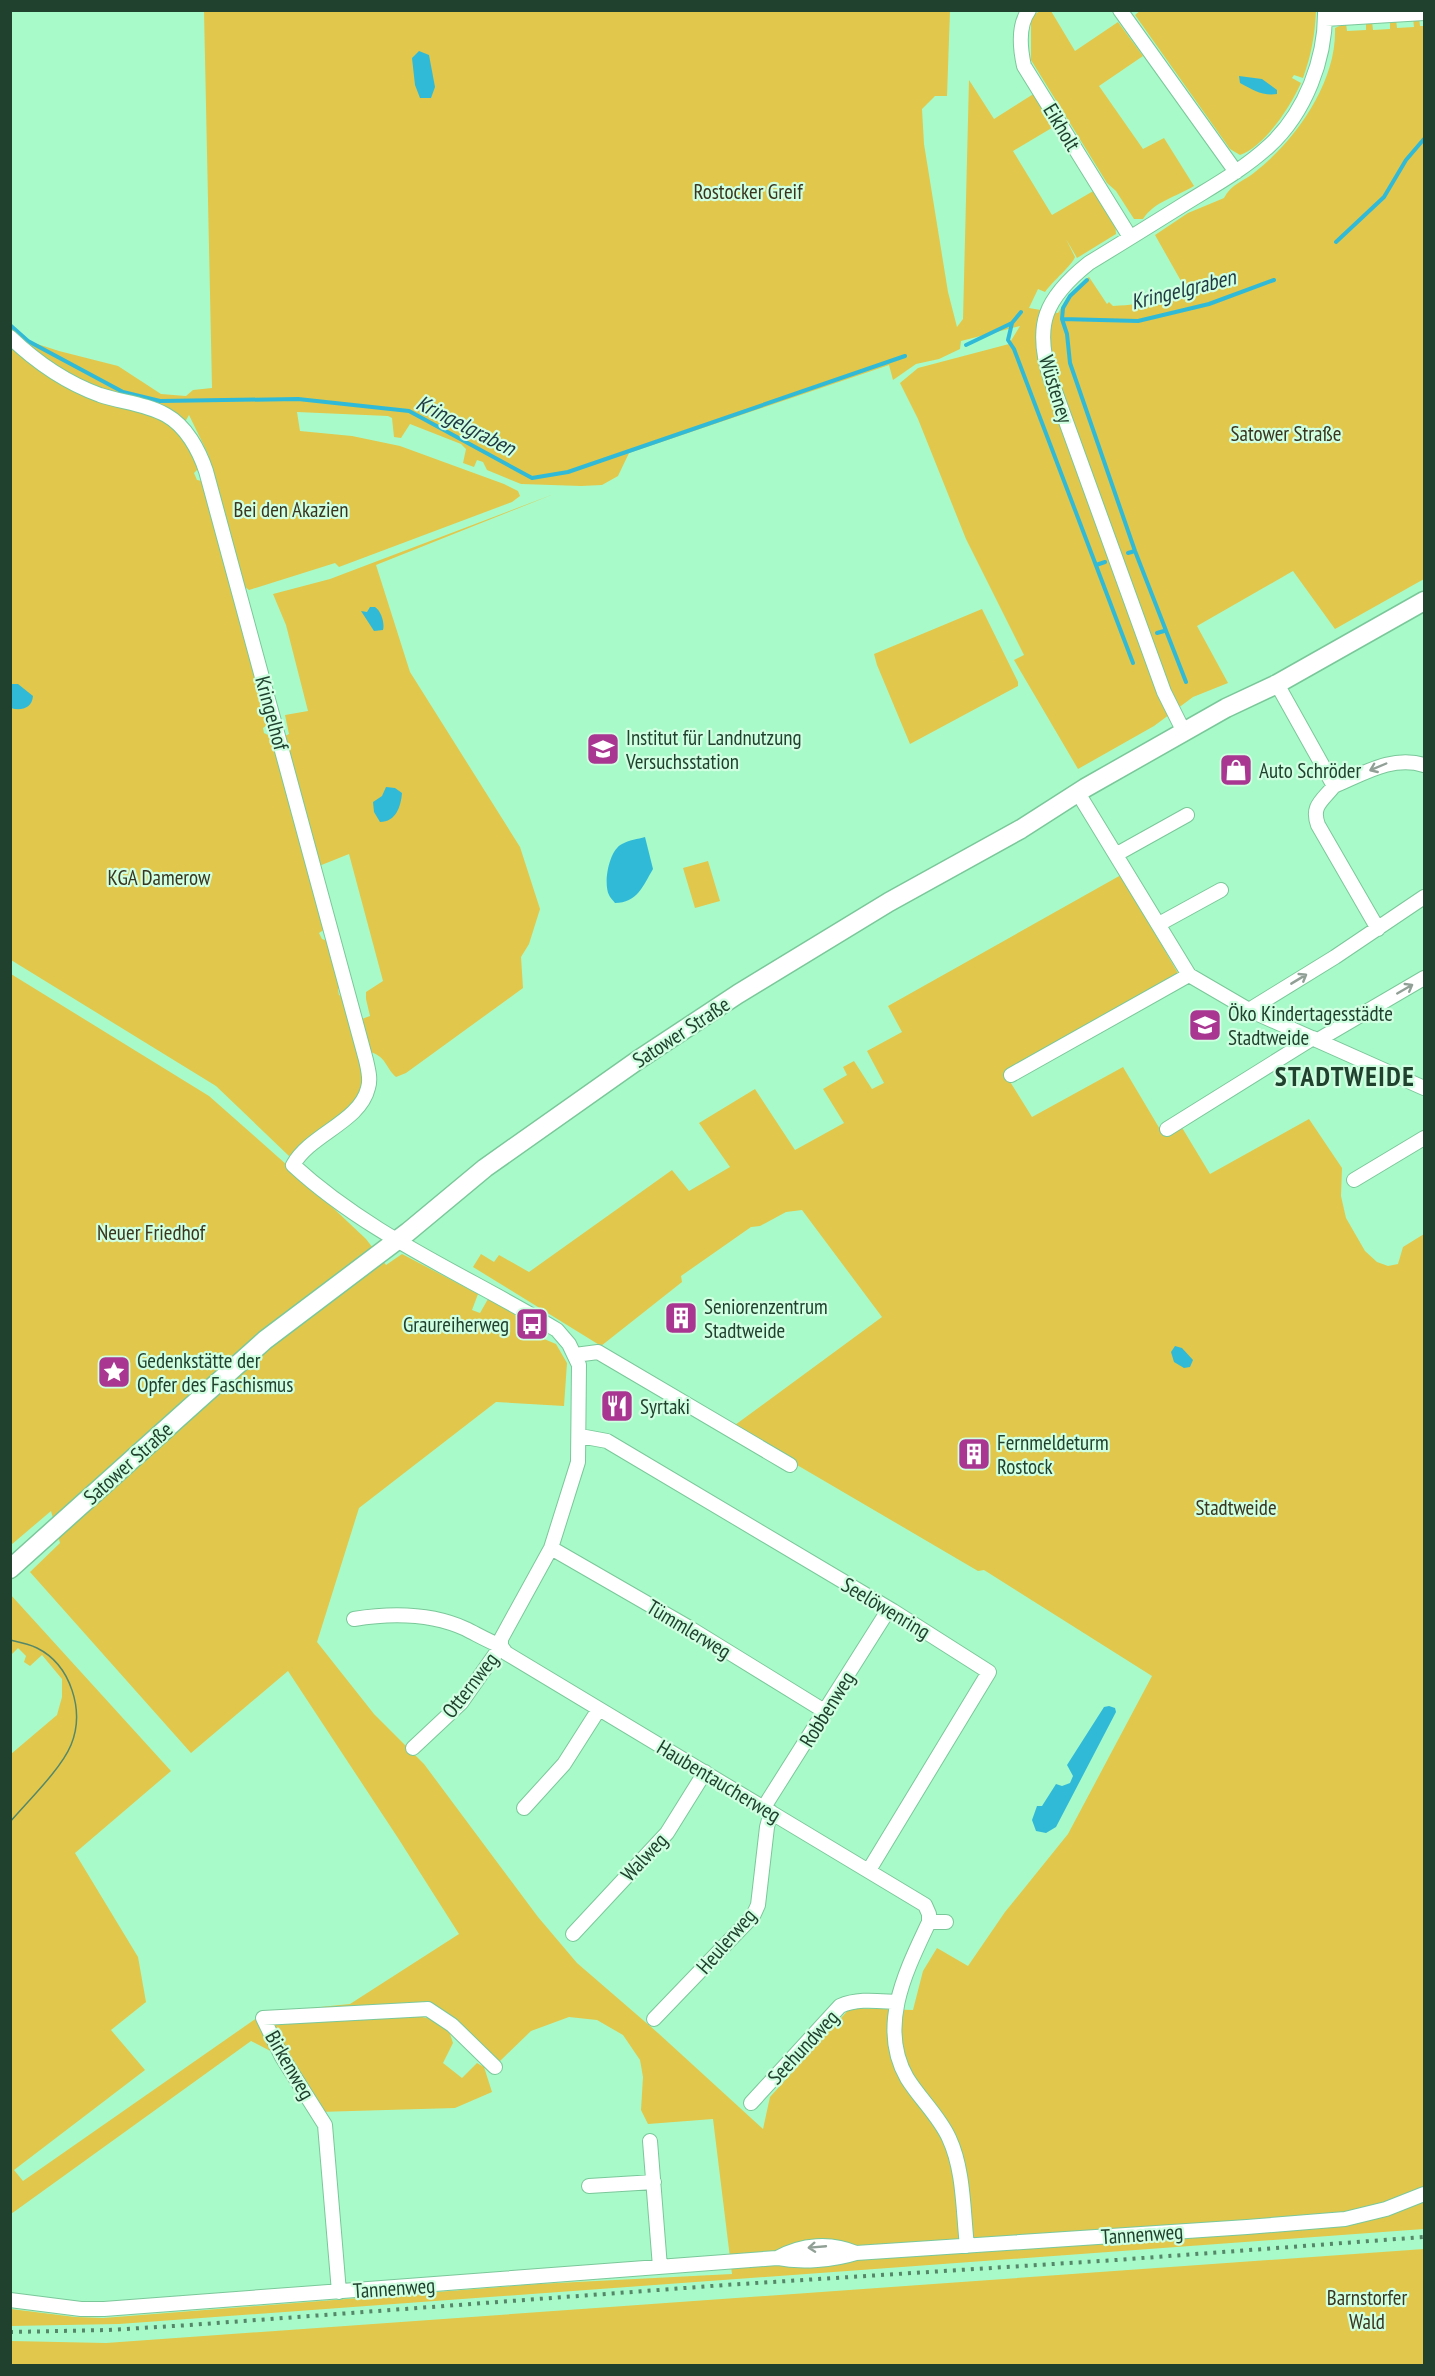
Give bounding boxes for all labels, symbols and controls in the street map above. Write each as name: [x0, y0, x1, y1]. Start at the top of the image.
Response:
street label: Eikholt: [1037, 98, 1087, 156]
park label: Rostocker Greif: [693, 178, 803, 205]
water label: Kringelgraben: [1128, 262, 1240, 316]
street label: Wüsteney: [1033, 352, 1079, 426]
water label: Kringelgraben: [412, 388, 521, 462]
park label: Satower Straße: [1231, 420, 1341, 447]
park label: Bei den Akazien: [234, 496, 348, 523]
street label: Kringelhof: [249, 673, 295, 754]
place label: Institut für Landnutzung Versuchsstation: [625, 724, 802, 775]
school or university icon: Institut für Landnutzung Versuchsstation: [585, 731, 621, 767]
shop icon: Auto Schröder: [1218, 752, 1254, 788]
place label: Auto Schröder: [1259, 757, 1361, 784]
one-way arrow: [1370, 762, 1388, 774]
park label: KGA Damerow: [108, 864, 211, 891]
one-way arrow: [1290, 972, 1307, 984]
one-way arrow: [1396, 983, 1413, 995]
street label: Satower Straße: [627, 991, 735, 1073]
place label: Öko Kindertagesstädte Stadtweide: [1228, 1000, 1393, 1051]
school or university icon: Öko Kindertagesstädte Stadtweide: [1187, 1007, 1223, 1043]
district label: STADTWEIDE: [1275, 1059, 1415, 1093]
park label: Neuer Friedhof: [97, 1219, 206, 1246]
place label: Seniorenzentrum Stadtweide: [704, 1293, 828, 1344]
building icon: Seniorenzentrum Stadtweide: [663, 1300, 699, 1336]
bus stop icon: Graureiherweg: [514, 1306, 550, 1342]
place label: Graureiherweg: [403, 1311, 509, 1338]
place label: Gedenkstätte der Opfer des Faschismus: [137, 1347, 293, 1398]
place icon: Gedenkstätte der Opfer des Faschismus: [96, 1354, 132, 1390]
restaurant icon: Syrtaki: [599, 1388, 635, 1424]
place label: Syrtaki: [640, 1393, 690, 1420]
street label: Satower Straße: [78, 1416, 178, 1510]
place label: Fernmeldeturm Rostock: [997, 1429, 1109, 1480]
building icon: Fernmeldeturm Rostock: [956, 1436, 992, 1472]
park label: Stadtweide: [1195, 1494, 1277, 1521]
street label: Seelöwenring: [837, 1571, 935, 1645]
street label: Tümmlerweg: [642, 1593, 736, 1665]
street label: Otternweg: [436, 1647, 504, 1723]
street label: Robbenweg: [793, 1666, 861, 1752]
street label: Haubentaucherweg: [652, 1733, 786, 1829]
street label: Walweg: [615, 1827, 673, 1887]
street label: Heulerweg: [690, 1903, 762, 1979]
street label: Seehundweg: [762, 2004, 844, 2090]
street label: Birkenweg: [259, 2025, 321, 2105]
street label: Tannenweg: [1100, 2218, 1184, 2250]
one-way arrow: [807, 2242, 827, 2253]
street label: Tannenweg: [352, 2272, 436, 2304]
park label: Barnstorfer Wald: [1327, 2284, 1407, 2335]

